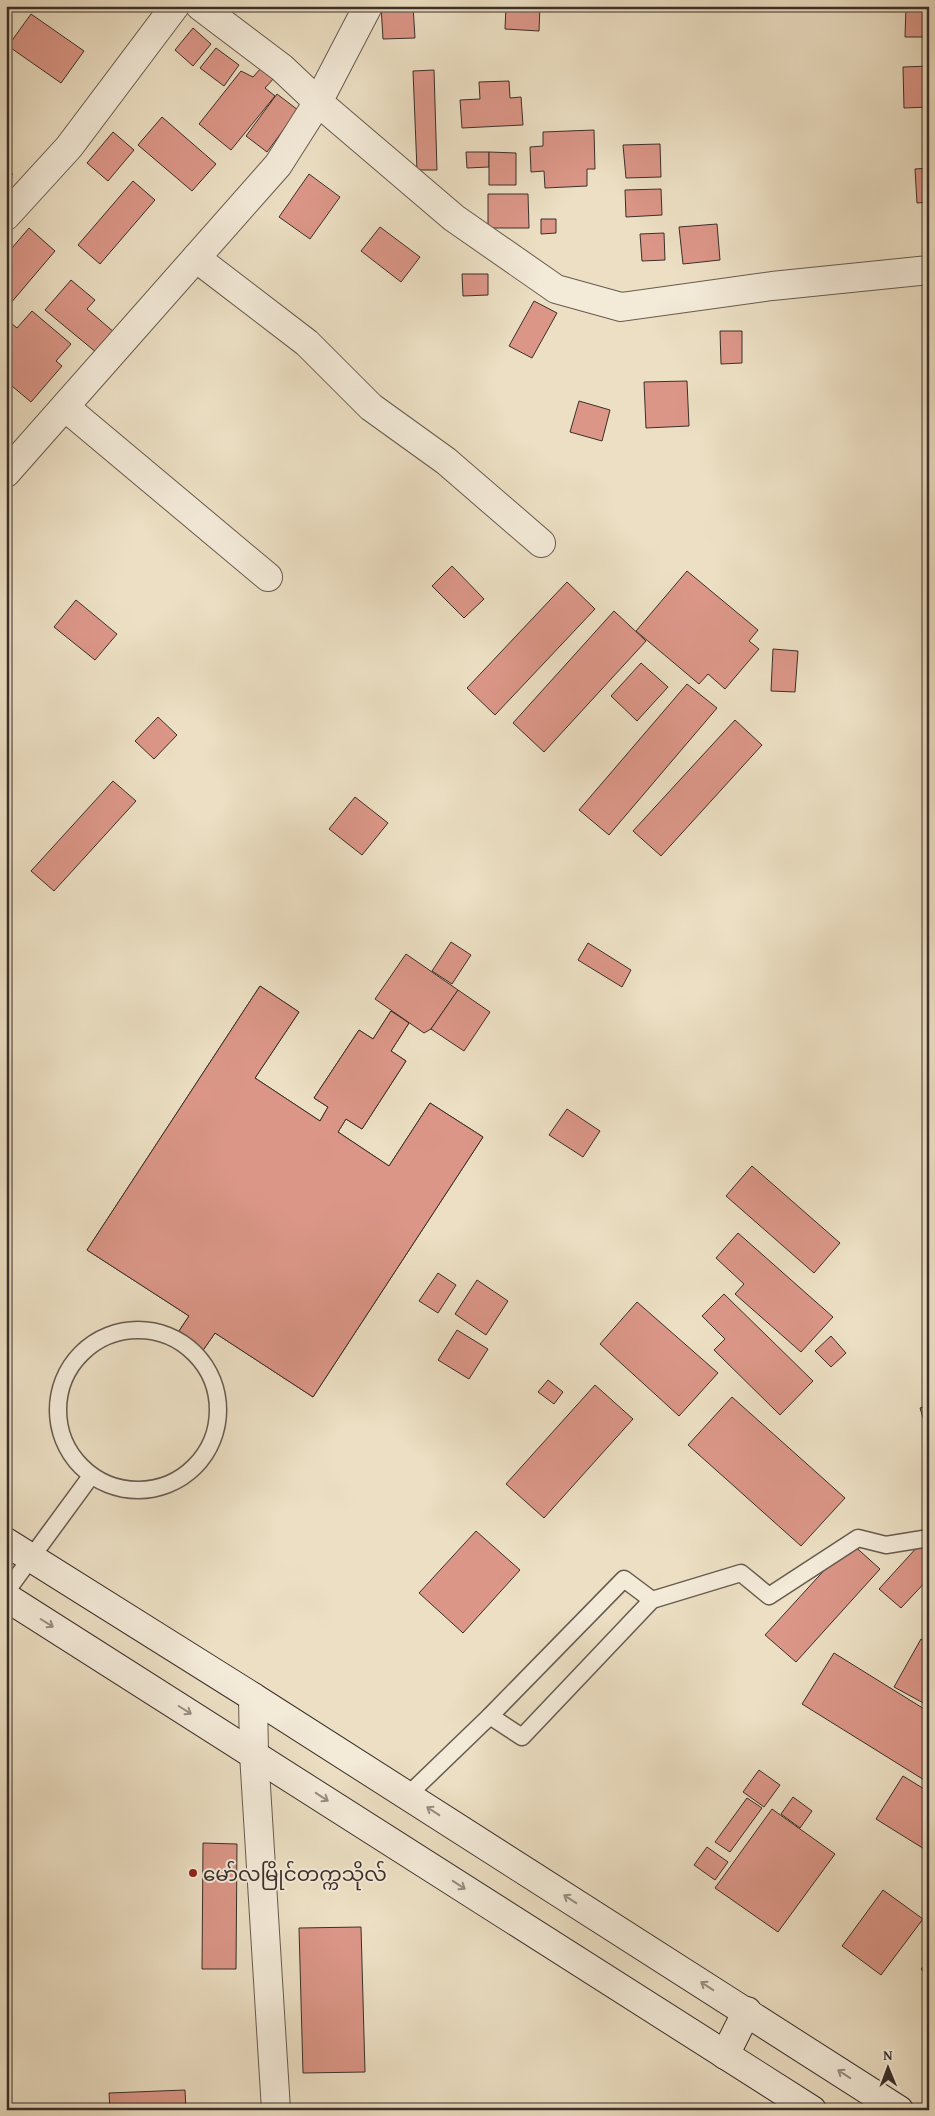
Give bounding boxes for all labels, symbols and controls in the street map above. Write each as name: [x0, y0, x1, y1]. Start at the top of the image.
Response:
one-way arrow: [40, 1618, 54, 1628]
one-way arrow: [177, 1705, 191, 1715]
one-way arrow: [314, 1793, 328, 1803]
one-way arrow: [426, 1806, 440, 1816]
place label: မော်လမြိုင်တက္ကသိုလ်: [203, 1859, 387, 1891]
marker: မော်လမြိုင်တက္ကသိုလ်: [187, 1867, 199, 1879]
one-way arrow: [451, 1880, 465, 1890]
one-way arrow: [563, 1893, 577, 1903]
one-way arrow: [700, 1981, 714, 1991]
north arrow: [862, 2044, 912, 2094]
text: N: [883, 2045, 893, 2065]
one-way arrow: [837, 2069, 851, 2079]

